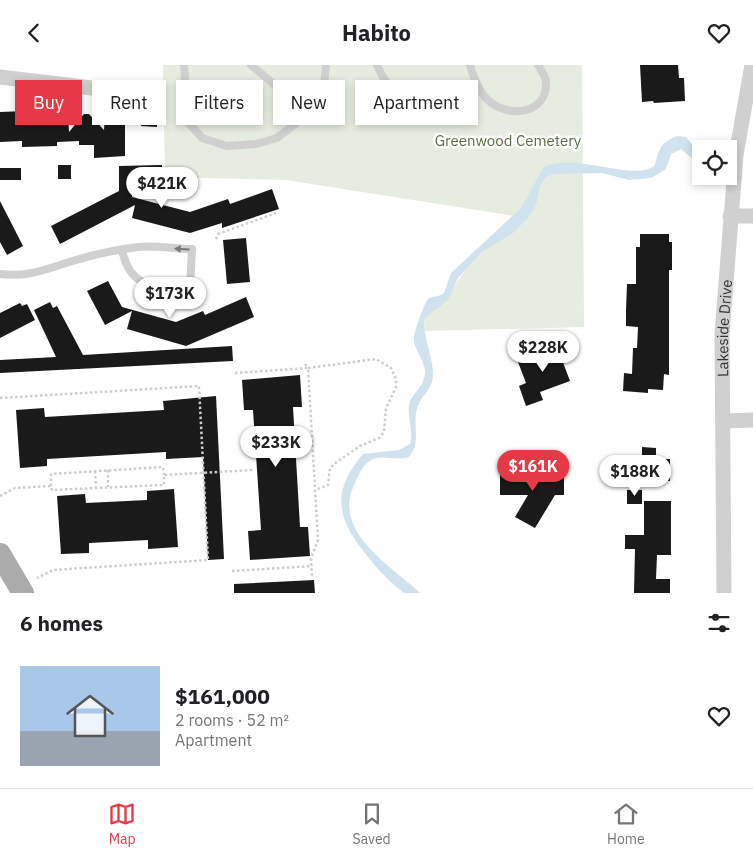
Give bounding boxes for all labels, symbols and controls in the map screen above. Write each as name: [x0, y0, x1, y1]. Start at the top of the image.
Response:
text: Habito: [342, 18, 411, 47]
icon: back: [20, 19, 48, 47]
icon: heart: [705, 19, 733, 47]
chip: Buy: [15, 80, 82, 125]
chip: Rent: [92, 80, 166, 125]
chip: Filters: [176, 80, 263, 125]
chip: New: [273, 80, 345, 125]
chip: Apartment: [355, 80, 478, 125]
park label: Greenwood Cemetery: [435, 131, 582, 150]
map controls: [692, 140, 737, 185]
button: locate: [692, 140, 737, 185]
pin: $421K: [127, 167, 197, 209]
text: $421K: [137, 173, 187, 193]
one-way arrow: [174, 244, 190, 252]
pin: $173K: [135, 277, 205, 319]
street label: Lakeside Drive: [712, 278, 736, 377]
text: $173K: [145, 283, 195, 303]
pin: $228K: [508, 331, 578, 373]
text: $228K: [518, 337, 568, 357]
pin: $233K: [241, 425, 311, 468]
text: $233K: [251, 432, 301, 452]
pin: $161K: [498, 449, 568, 492]
pin: $188K: [600, 455, 670, 497]
text: $161K: [508, 456, 558, 476]
text: $188K: [610, 461, 660, 481]
text: 6 homes: [20, 609, 103, 637]
icon: filters: [705, 609, 733, 637]
text: $161,000: [175, 682, 270, 710]
icon: home: [60, 686, 120, 746]
icon: heart: [705, 702, 733, 730]
text: 2 rooms · 52 m²: [175, 710, 289, 730]
text: Apartment: [175, 730, 252, 750]
tab: Map: [108, 800, 136, 848]
tab: Saved: [353, 800, 391, 848]
tab: Home: [607, 800, 645, 848]

